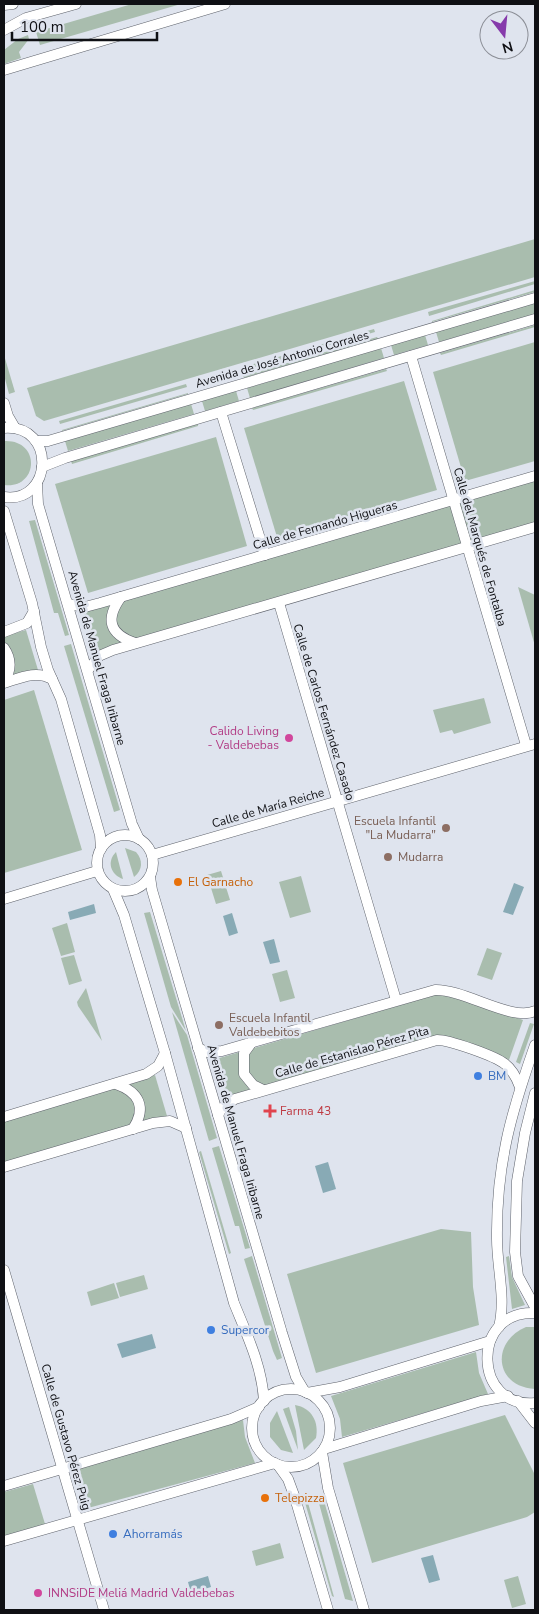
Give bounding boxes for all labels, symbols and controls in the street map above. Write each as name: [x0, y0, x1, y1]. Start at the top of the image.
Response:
scale bar: [12, 10, 158, 42]
north arrow: [479, 10, 529, 60]
text: 100 m: [20, 17, 64, 37]
text: N: [500, 36, 515, 58]
street label: Avenida de José Antonio Corrales: [193, 326, 371, 391]
street label: Calle del Marqués de Fontalba: [450, 466, 510, 628]
street label: Calle de Fernando Higueras: [251, 497, 399, 553]
street label: Avenida de Manuel Fraga Iribarne: [64, 569, 130, 747]
street label: Calle de Carlos Fernández Casado: [289, 622, 359, 803]
place label: Calido Living - Valdebebas: [208, 723, 279, 753]
marker: Calido Living - Valdebebas: [283, 732, 295, 744]
street label: Calle de María Reiche: [210, 784, 326, 832]
place label: Escuela Infantil "La Mudarra": [354, 813, 436, 843]
marker: Escuela Infantil "La Mudarra": [440, 822, 452, 834]
place label: Mudarra: [398, 849, 443, 865]
marker: Mudarra: [382, 851, 394, 863]
place label: El Garnacho: [188, 874, 254, 890]
marker: El Garnacho: [172, 876, 184, 888]
place label: Escuela Infantil Valdebebitos: [228, 1010, 311, 1040]
marker: Escuela Infantil Valdebebitos: [213, 1019, 225, 1031]
street label: Calle de Estanislao Pérez Pita: [273, 1022, 431, 1082]
street label: Avenida de Manuel Fraga Iribarne: [203, 1043, 269, 1221]
place label: BM: [488, 1068, 506, 1084]
marker: BM: [472, 1070, 484, 1082]
place label: Farma 43: [280, 1103, 331, 1119]
marker: Farma 43: [264, 1105, 276, 1117]
place label: Supercor: [221, 1322, 270, 1338]
marker: Supercor: [205, 1324, 217, 1336]
street label: Calle de Gustavo Pérez Puig: [37, 1362, 95, 1512]
place label: Telepizza: [275, 1490, 325, 1506]
marker: Telepizza: [259, 1492, 271, 1504]
place label: Ahorramás: [123, 1526, 183, 1542]
marker: Ahorramás: [107, 1528, 119, 1540]
place label: INNSiDE Meliá Madrid Valdebebas: [48, 1585, 235, 1601]
marker: INNSiDE Meliá Madrid Valdebebas: [32, 1587, 44, 1599]

